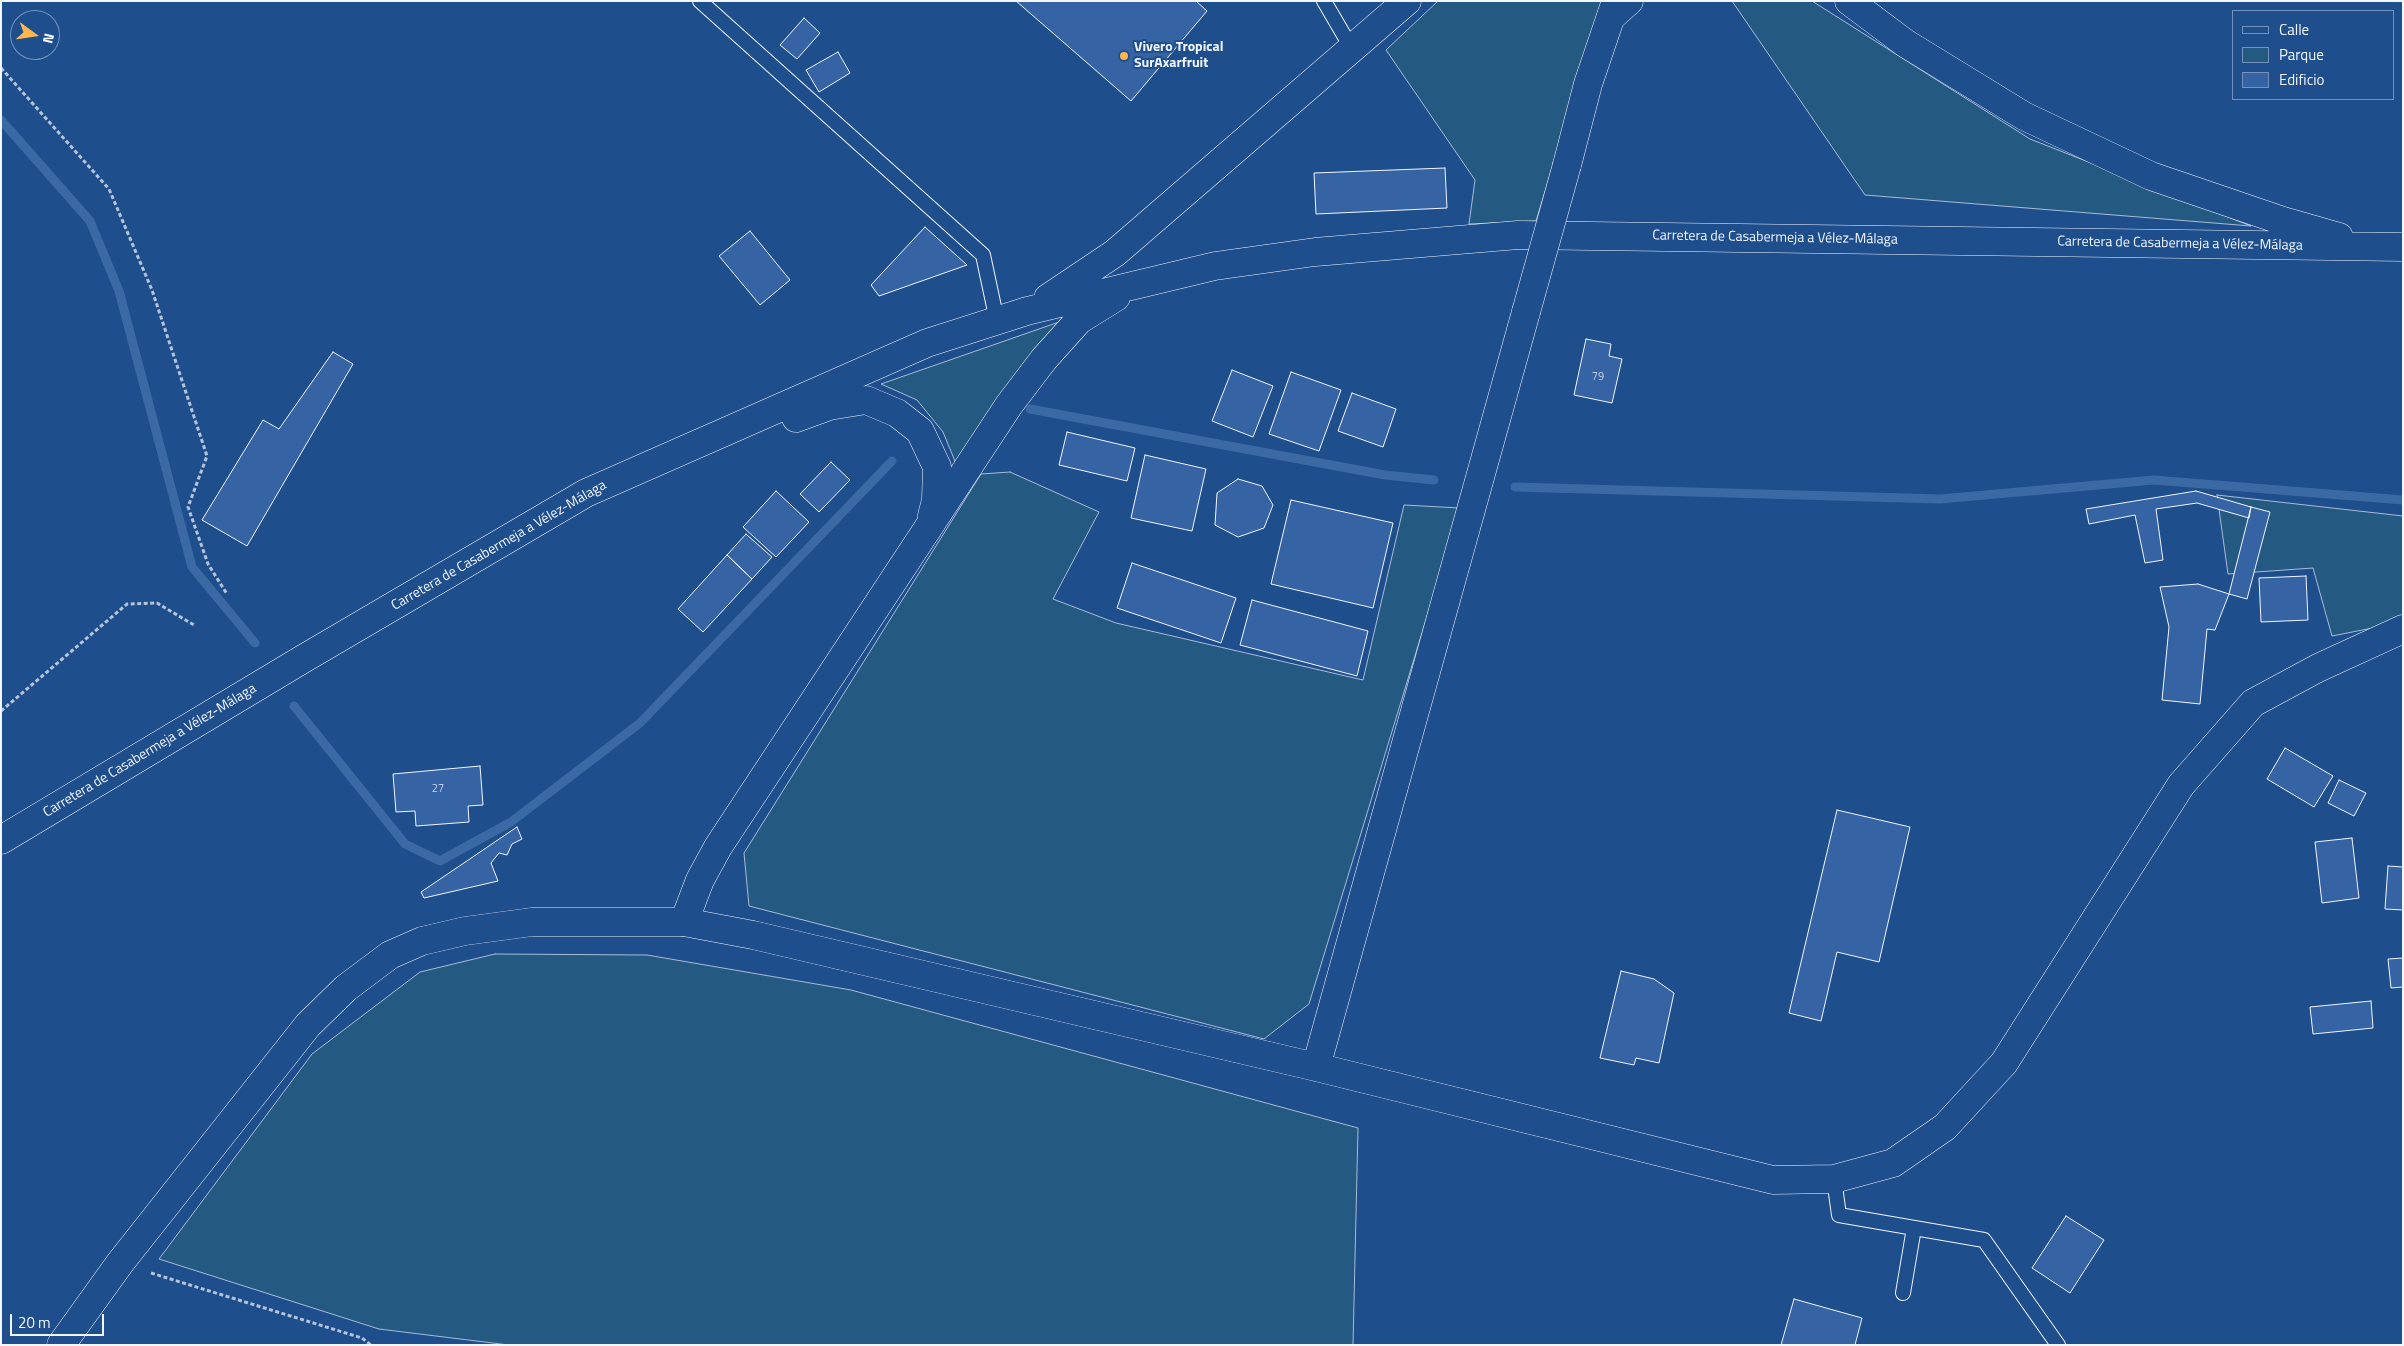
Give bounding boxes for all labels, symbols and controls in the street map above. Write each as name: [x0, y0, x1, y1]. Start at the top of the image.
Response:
north arrow: [10, 10, 60, 60]
legend: [2232, 10, 2394, 100]
text: Calle: [2279, 18, 2309, 41]
text: N: [38, 31, 60, 46]
place label: Vivero Tropical SurAxarfruit: [1134, 40, 1224, 72]
text: Parque: [2279, 43, 2324, 66]
marker: Vivero Tropical SurAxarfruit: [1118, 50, 1130, 62]
text: Edificio: [2279, 68, 2324, 91]
street label: Carretera de Casabermeja a Vélez-Málaga: [1652, 227, 1898, 249]
street label: Carretera de Casabermeja a Vélez-Málaga: [2057, 233, 2303, 255]
house number: 79: [1592, 370, 1604, 384]
street label: Carretera de Casabermeja a Vélez-Málaga: [388, 477, 610, 615]
street label: Carretera de Casabermeja a Vélez-Málaga: [40, 681, 260, 821]
house number: 27: [432, 782, 444, 796]
scale bar: [12, 1304, 106, 1336]
text: 20 m: [18, 1311, 51, 1334]

